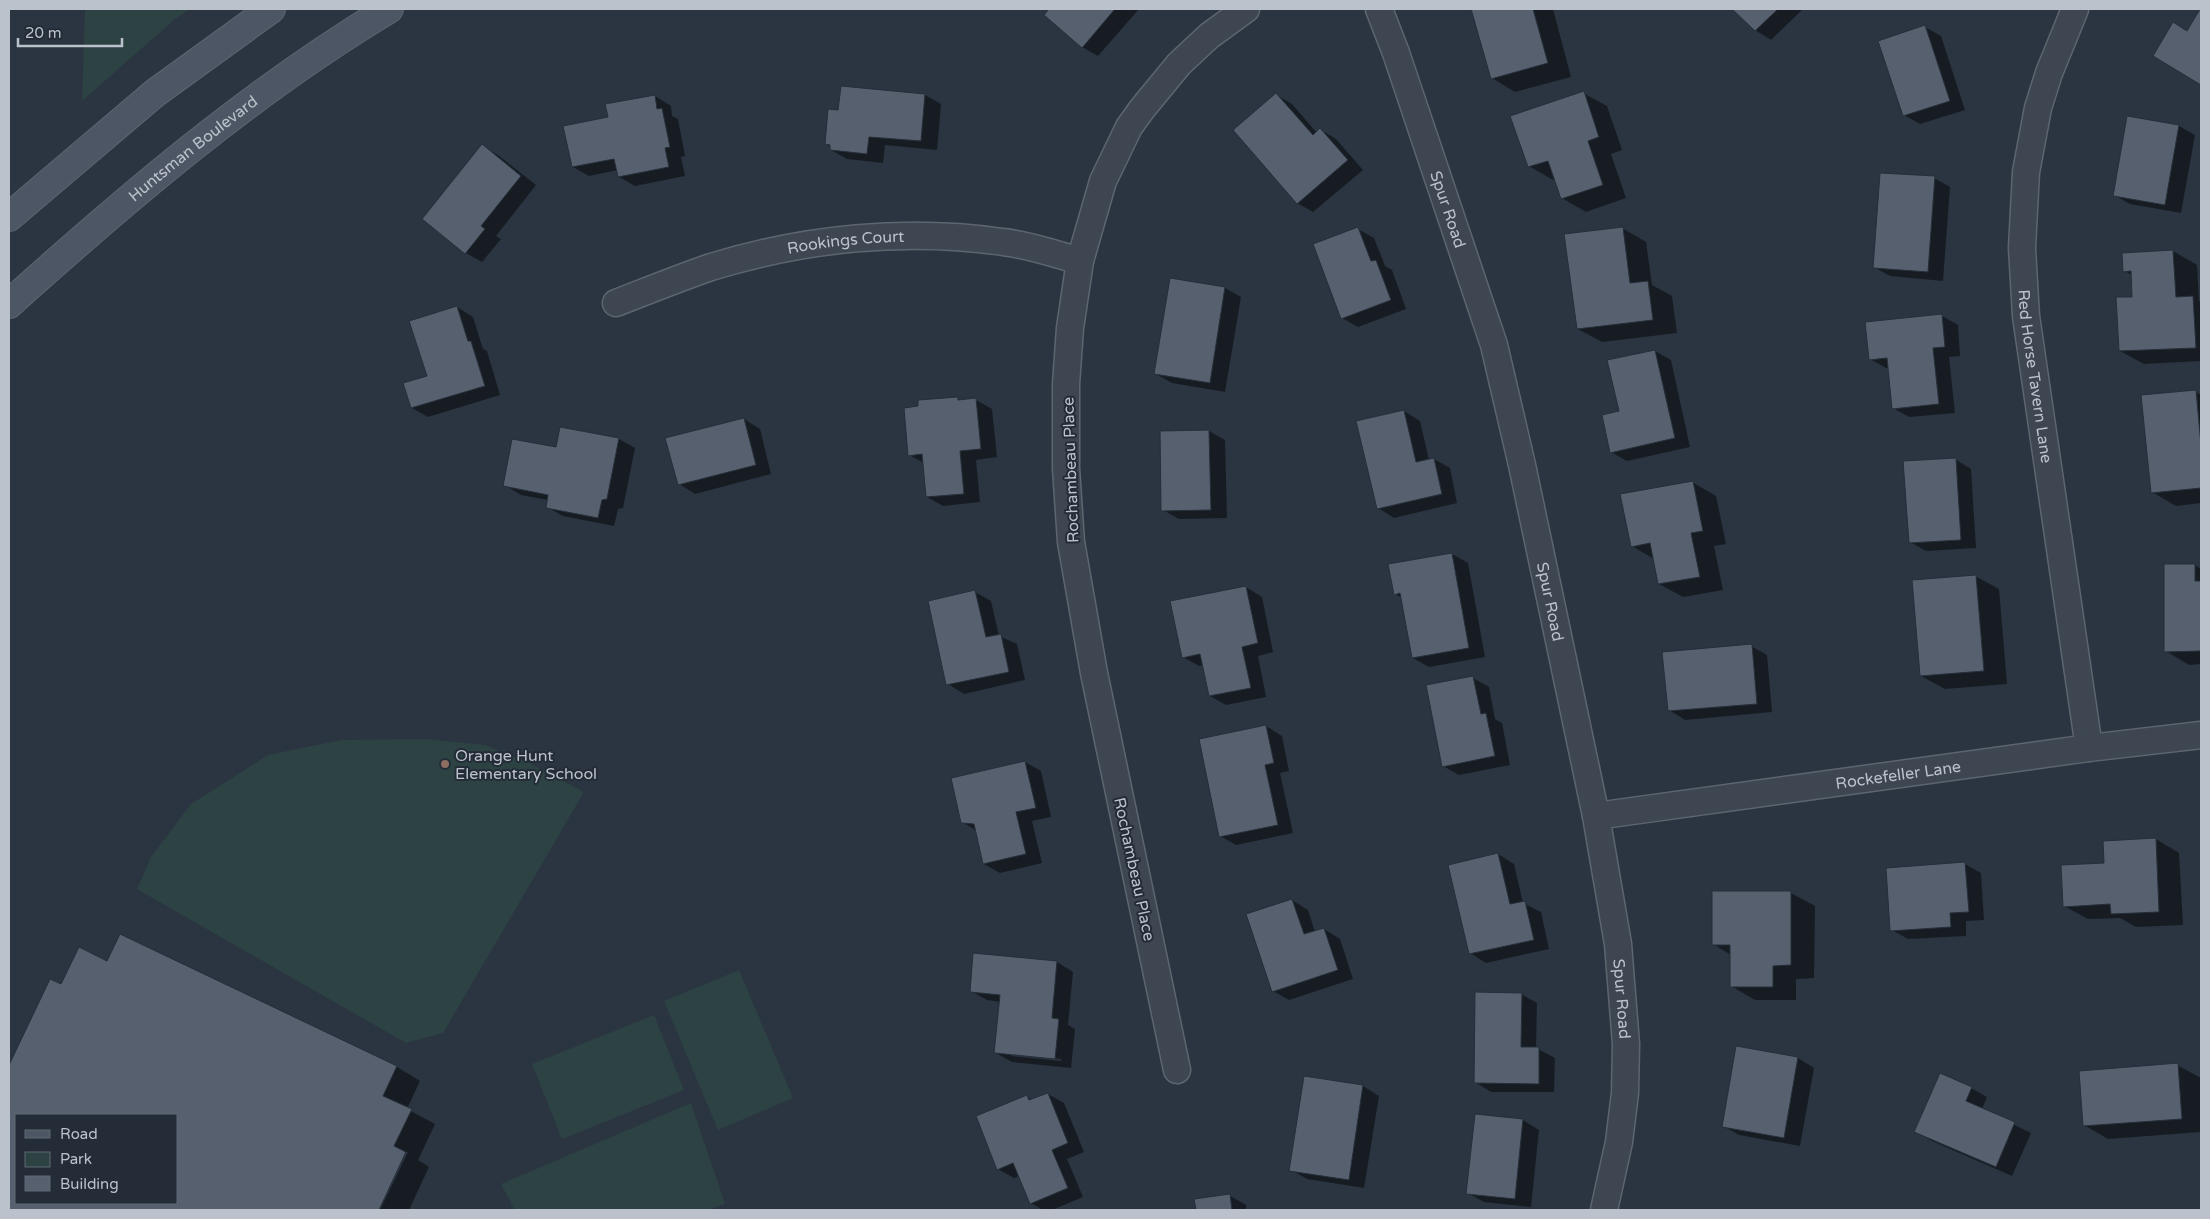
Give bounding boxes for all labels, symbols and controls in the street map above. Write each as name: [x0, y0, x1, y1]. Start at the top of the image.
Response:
scale bar: [18, 15, 121, 47]
text: 20 m: [25, 24, 62, 42]
street label: Huntsman Boulevard: [125, 92, 262, 206]
street label: Spur Road: [1425, 168, 1470, 251]
street label: Rookings Court: [785, 227, 904, 259]
street label: Red Horse Tavern Lane: [2013, 289, 2056, 465]
street label: Rochambeau Place: [1058, 397, 1084, 543]
street label: Spur Road: [1532, 561, 1568, 643]
place label: Orange Hunt Elementary School: [455, 746, 597, 784]
street label: Rockefeller Lane: [1834, 757, 1962, 794]
marker: Orange Hunt Elementary School: [439, 758, 451, 770]
street label: Rochambeau Place: [1109, 796, 1159, 943]
street label: Spur Road: [1608, 958, 1635, 1040]
legend: [15, 1114, 178, 1204]
text: Road: [60, 1125, 98, 1143]
text: Park: [60, 1150, 92, 1168]
text: Building: [60, 1175, 119, 1193]

